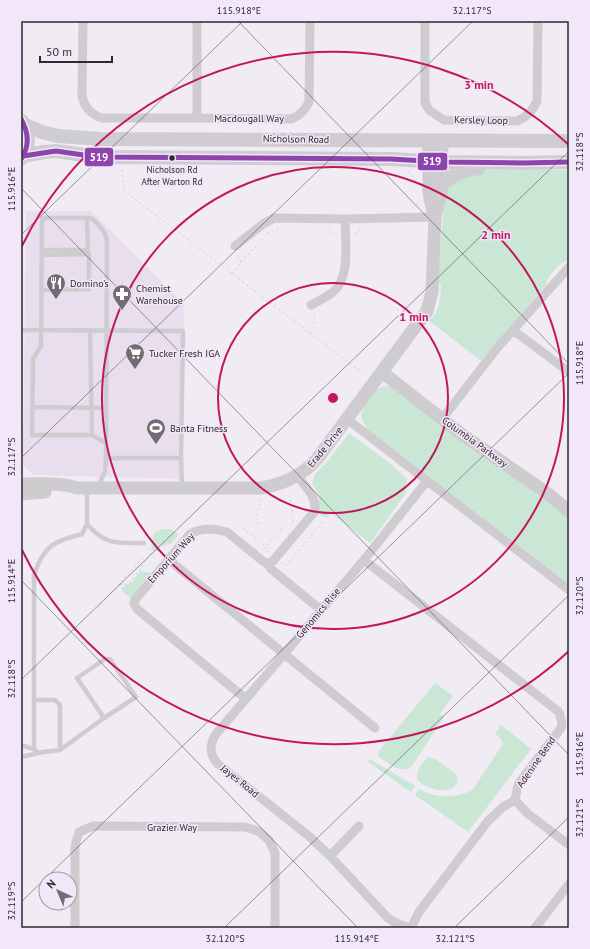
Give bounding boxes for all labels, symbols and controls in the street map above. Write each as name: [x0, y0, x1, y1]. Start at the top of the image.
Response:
text: 115.918°E: [217, 4, 261, 17]
text: 32.117°S: [453, 4, 491, 17]
scale bar: [40, 38, 112, 64]
text: 50 m: [46, 44, 72, 59]
text: 3 min: [464, 77, 494, 92]
street label: Macdougall Way: [214, 112, 284, 125]
street label: Kersley Loop: [454, 113, 508, 127]
street label: Nicholson Road: [263, 132, 329, 146]
text: 32.118°S: [573, 133, 586, 171]
line badge: 519: [84, 147, 114, 167]
text: 519: [90, 150, 108, 164]
line badge: 519: [417, 152, 448, 171]
marker: Nicholson Rd After Warton Rd: [167, 153, 177, 163]
text: 519: [423, 154, 441, 168]
place label: Nicholson Rd After Warton Rd: [142, 164, 203, 187]
text: 115.916°E: [5, 167, 18, 211]
text: 2 min: [481, 227, 511, 242]
restaurant icon: Domino's: [45, 272, 67, 300]
place label: Domino's: [70, 277, 109, 290]
place label: Chemist Warehouse: [136, 282, 183, 307]
pharmacy icon: Chemist Warehouse: [111, 283, 133, 311]
text: 1 min: [399, 309, 429, 324]
text: 115.918°E: [573, 341, 586, 385]
supermarket icon: Tucker Fresh IGA: [124, 342, 146, 370]
place label: Tucker Fresh IGA: [149, 347, 220, 360]
centre of rings: [326, 391, 340, 405]
street label: Columbia Parkway: [440, 414, 511, 470]
sports icon: Banta Fitness: [145, 417, 167, 445]
place label: Banta Fitness: [170, 422, 228, 435]
street label: Erade Drive: [304, 424, 346, 470]
text: 32.117°S: [5, 438, 18, 476]
street label: Emporium Way: [145, 530, 197, 586]
text: 115.914°E: [5, 559, 18, 603]
text: 32.120°S: [573, 577, 586, 615]
street label: Genomics Rise: [293, 585, 343, 641]
text: 32.118°S: [5, 660, 18, 698]
text: 115.916°E: [573, 732, 586, 776]
street label: Adenine Bend: [514, 734, 558, 790]
street label: Jayes Road: [217, 761, 262, 800]
text: 32.121°S: [573, 799, 586, 837]
street label: Grazier Way: [147, 821, 197, 834]
north arrow: [38, 871, 78, 911]
text: N: [44, 876, 59, 891]
text: 32.119°S: [5, 882, 18, 920]
text: 32.120°S: [206, 932, 244, 945]
text: 115.914°E: [335, 932, 379, 945]
text: 32.121°S: [436, 932, 474, 945]

